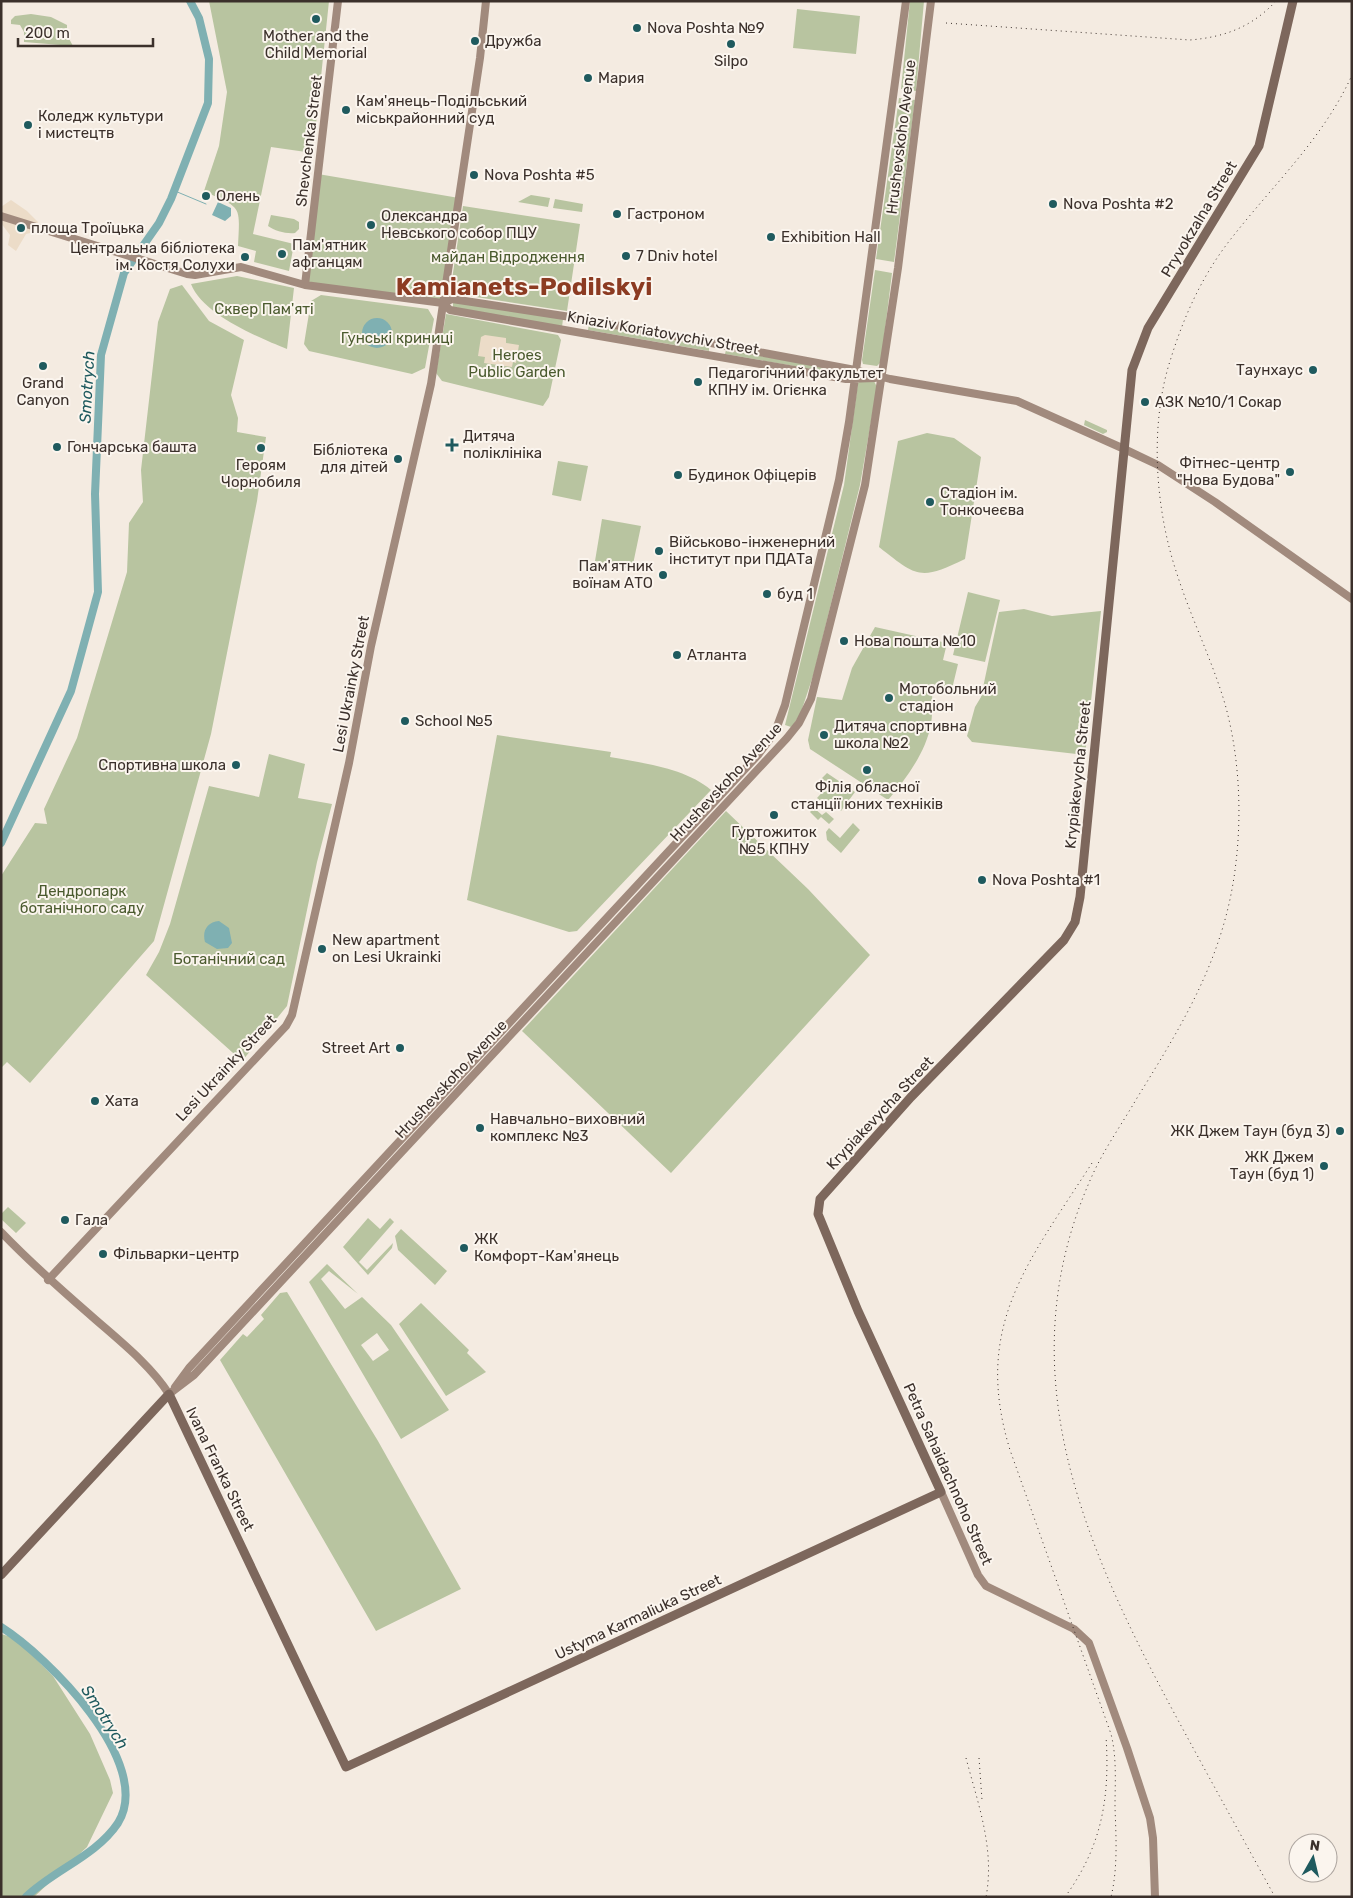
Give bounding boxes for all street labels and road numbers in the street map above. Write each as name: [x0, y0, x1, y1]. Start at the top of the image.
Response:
street label: Hrushevskoho Avenue: [883, 59, 919, 215]
street label: Shevchenka Street: [292, 74, 326, 208]
street label: Pryvokzalna Street: [1157, 158, 1241, 280]
street label: Kniaziv Koriatovychiv Street: [566, 307, 760, 359]
street label: Lesi Ukrainky Street: [329, 614, 373, 754]
street label: Krypiakevycha Street: [1061, 700, 1095, 850]
street label: Hrushevskoho Avenue: [666, 719, 786, 845]
street label: Lesi Ukrainky Street: [172, 1011, 280, 1125]
street label: Hrushevskoho Avenue: [391, 1016, 511, 1142]
street label: Krypiakevycha Street: [823, 1053, 937, 1173]
street label: Petra Sahaidachnoho Street: [900, 1380, 996, 1568]
street label: Ivana Franka Street: [182, 1404, 258, 1534]
street label: Ustyma Karmaliuka Street: [552, 1570, 724, 1663]

